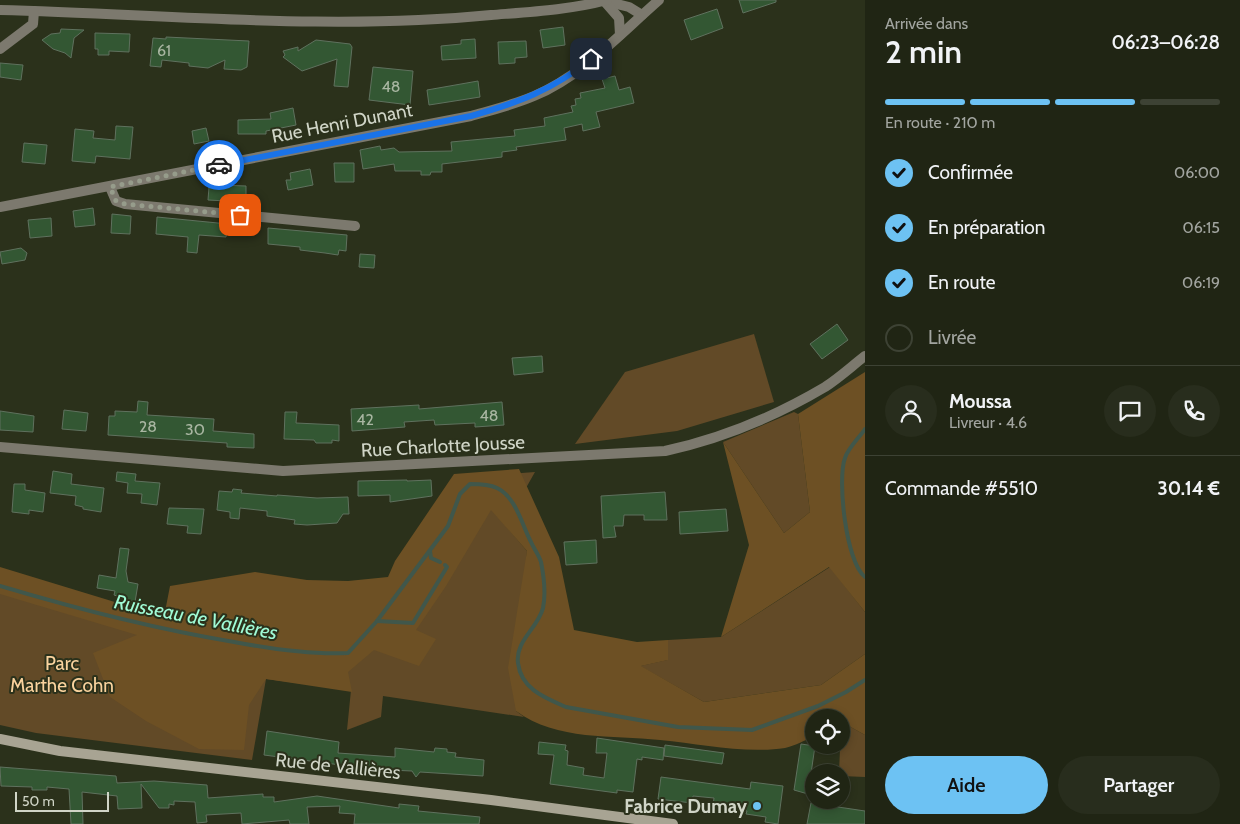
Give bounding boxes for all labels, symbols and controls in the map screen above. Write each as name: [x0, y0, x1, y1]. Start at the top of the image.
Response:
text: Arrivée dans: [885, 14, 968, 33]
text: 06:23–06:28: [1111, 31, 1220, 54]
text: 2 min: [885, 32, 962, 71]
pin: [570, 38, 612, 80]
house number: 61: [157, 41, 171, 60]
icon: home: [577, 45, 605, 73]
house number: 48: [382, 77, 400, 96]
street label: Rue Henri Dunant: [269, 98, 415, 148]
text: En route · 210 m: [885, 113, 995, 132]
courier: [194, 140, 244, 190]
icon: car: [205, 151, 233, 179]
icon: check: [885, 159, 913, 187]
text: Confirmée: [928, 161, 1013, 184]
text: 06:00: [1174, 163, 1220, 182]
pin: [219, 194, 261, 236]
icon: bag: [226, 201, 254, 229]
icon: check: [885, 214, 913, 242]
text: En préparation: [928, 216, 1045, 239]
text: 06:15: [1183, 218, 1220, 237]
icon: check: [885, 269, 913, 297]
text: En route: [928, 271, 995, 294]
text: 06:19: [1182, 273, 1220, 292]
text: Livrée: [928, 326, 976, 349]
button: person: [885, 385, 937, 437]
button: chat: [1104, 385, 1156, 437]
button: phone: [1168, 385, 1220, 437]
text: Moussa: [949, 390, 1011, 413]
house number: 48: [480, 406, 498, 425]
house number: 42: [356, 410, 374, 429]
text: Livreur · 4.6: [949, 413, 1027, 432]
house number: 28: [139, 417, 157, 436]
house number: 30: [185, 420, 205, 439]
street label: Rue Charlotte Jousse: [360, 430, 526, 462]
text: Commande #5510: [885, 477, 1038, 500]
text: 30.14 €: [1157, 477, 1220, 500]
water label: Ruisseau de Vallières: [112, 589, 280, 645]
park label: Parc Marthe Cohn: [10, 652, 114, 697]
map controls: [805, 709, 850, 809]
button: locate: [805, 709, 850, 754]
street label: Rue de Vallières: [274, 748, 402, 784]
button: Aide: [885, 756, 1048, 814]
button: Partager: [1058, 756, 1220, 814]
button: layers: [805, 764, 850, 809]
scale bar: [15, 789, 109, 812]
text: 50 m: [22, 792, 55, 810]
place label: Fabrice Dumay: [624, 795, 748, 818]
marker: Fabrice Dumay: [751, 800, 763, 812]

